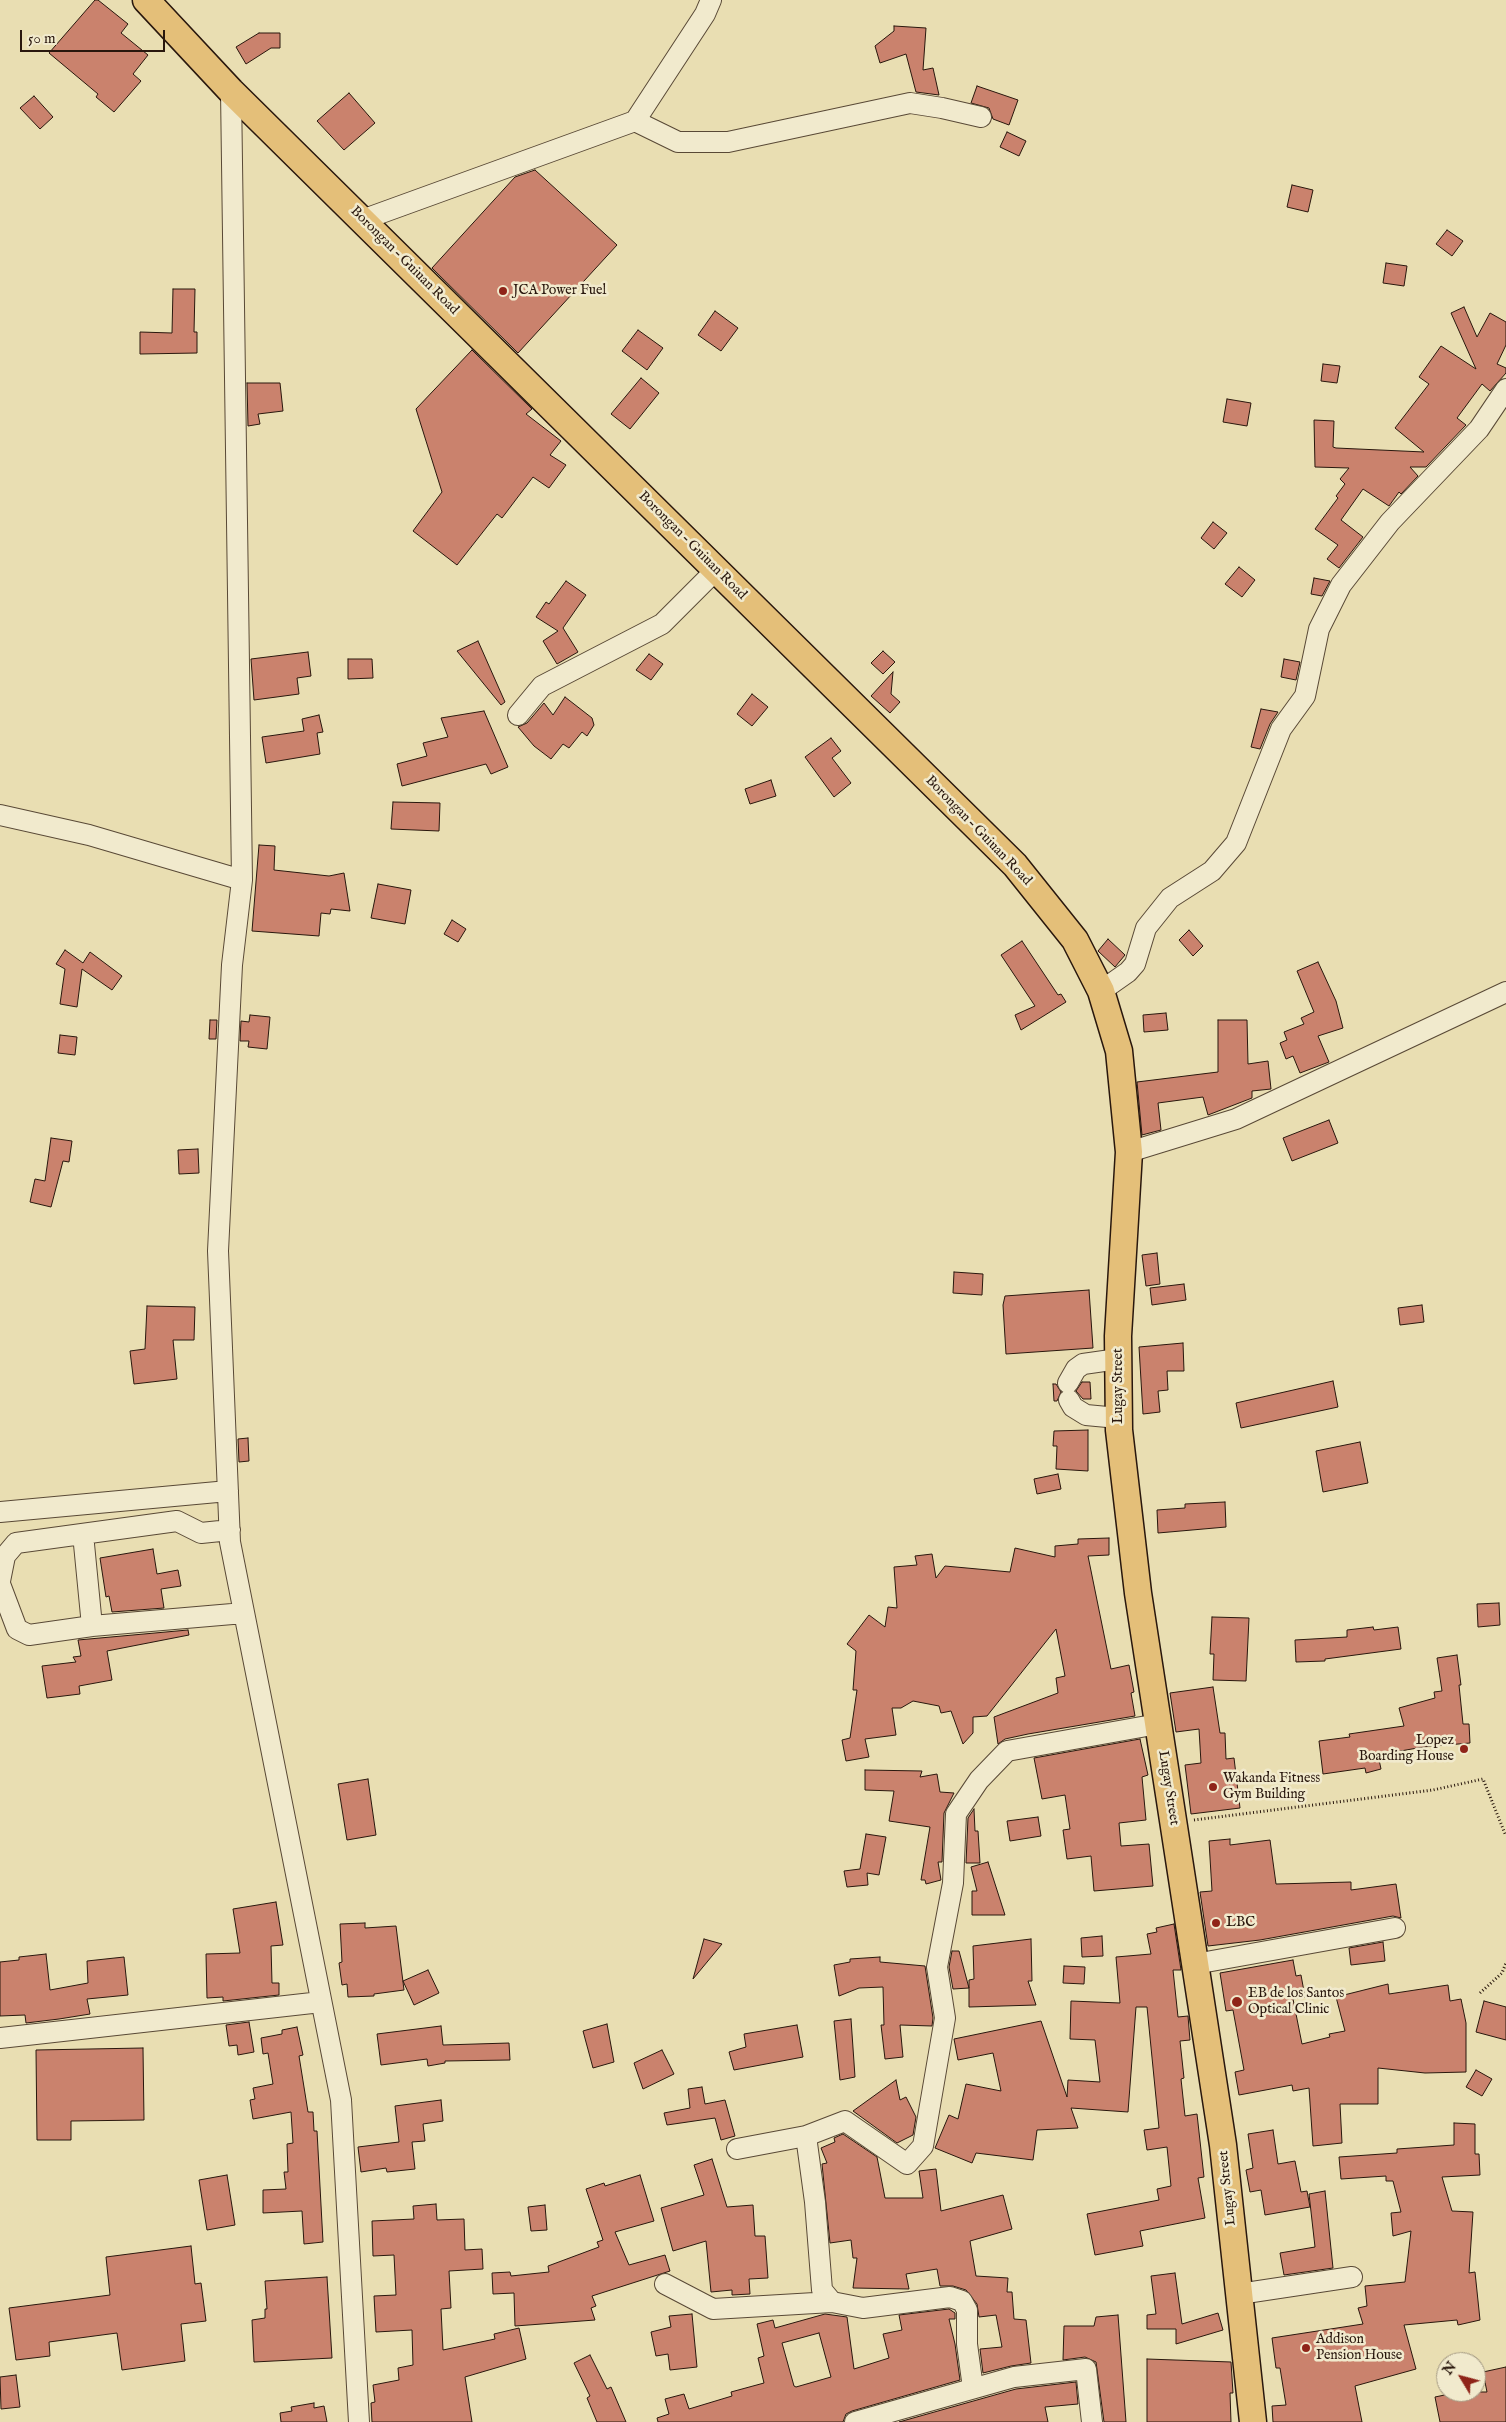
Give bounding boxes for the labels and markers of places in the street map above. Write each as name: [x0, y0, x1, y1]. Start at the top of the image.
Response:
place label: JCA Power Fuel: [513, 283, 606, 299]
marker: JCA Power Fuel: [497, 285, 509, 297]
place label: Lopez Boarding House: [1359, 1733, 1454, 1765]
marker: Lopez Boarding House: [1458, 1743, 1470, 1755]
place label: Wakanda Fitness Gym Building: [1223, 1771, 1320, 1804]
marker: Wakanda Fitness Gym Building: [1207, 1781, 1219, 1793]
place label: LBC: [1226, 1915, 1255, 1931]
marker: LBC: [1210, 1917, 1222, 1929]
place label: EB de los Santos Optical Clinic: [1248, 1986, 1344, 2018]
marker: EB de los Santos Optical Clinic: [1230, 1995, 1244, 2009]
place label: Addison Pension House: [1316, 2332, 1402, 2364]
marker: Addison Pension House: [1300, 2342, 1312, 2354]

